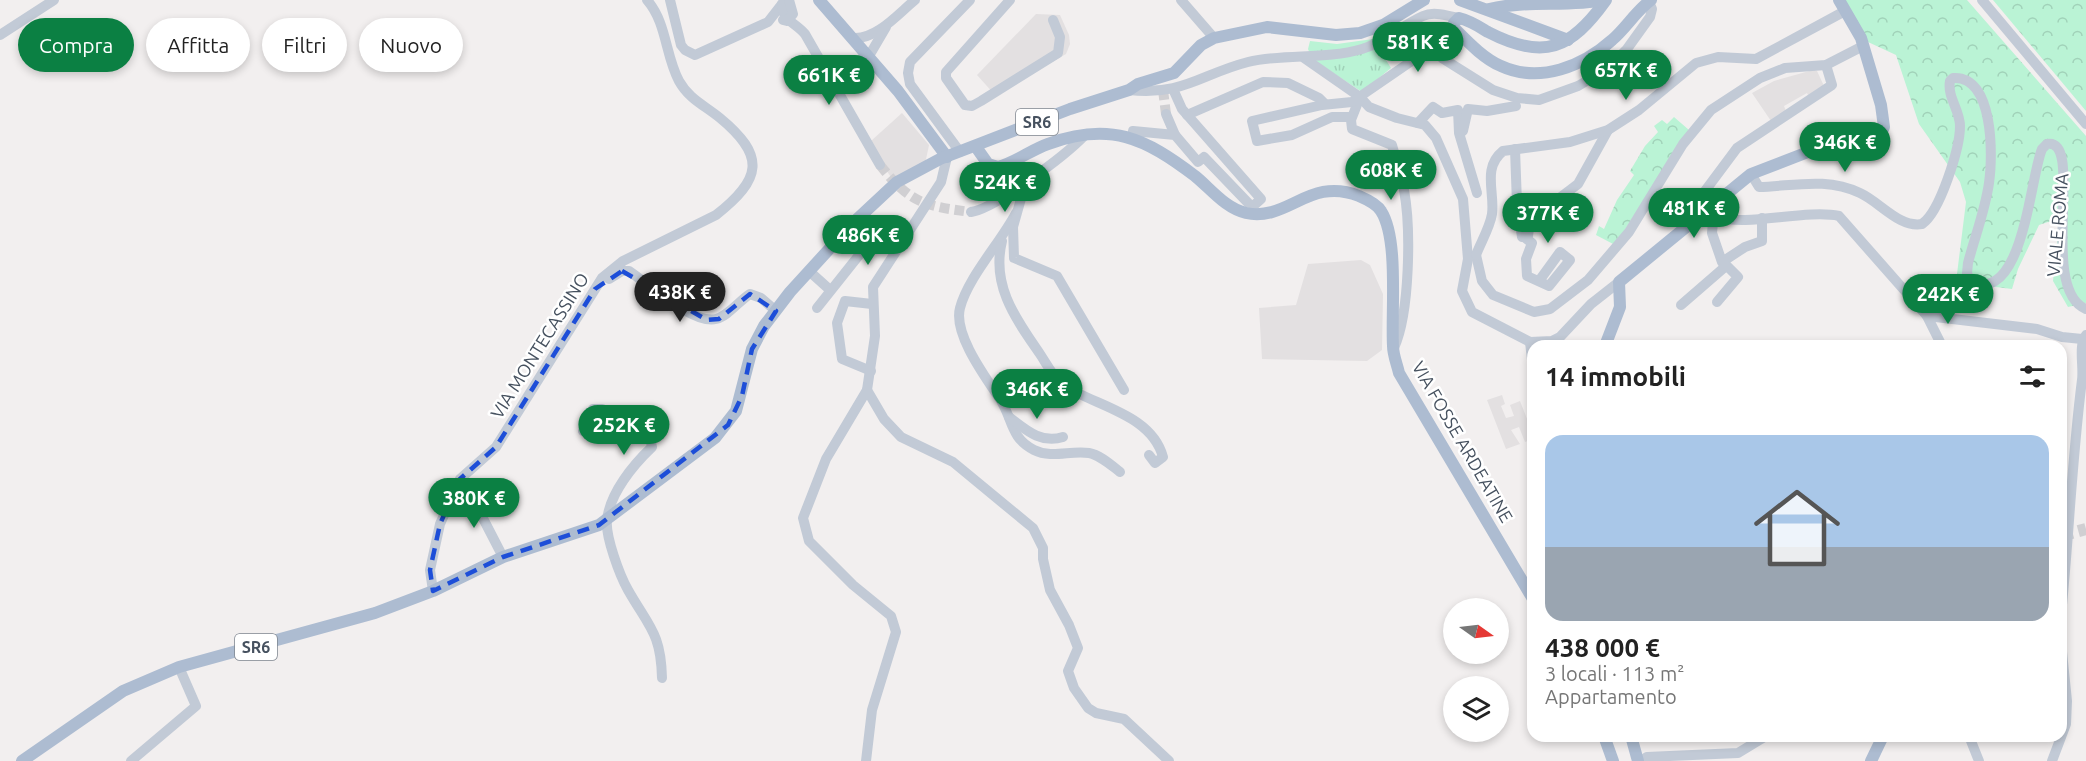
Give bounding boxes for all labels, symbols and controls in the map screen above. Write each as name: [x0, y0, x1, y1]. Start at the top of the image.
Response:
chip: Compra: [18, 18, 134, 72]
chip: Affitta: [146, 18, 250, 72]
chip: Filtri: [262, 18, 347, 72]
chip: Nuovo: [359, 18, 463, 72]
pin: 581K €: [1369, 22, 1467, 73]
text: 581K €: [1386, 30, 1450, 53]
pin: 657K €: [1577, 50, 1675, 101]
pin: 661K €: [780, 55, 878, 106]
text: 657K €: [1594, 58, 1658, 81]
text: 661K €: [797, 63, 861, 86]
road number: SR6: [1016, 109, 1058, 135]
pin: 346K €: [1796, 122, 1894, 173]
text: 346K €: [1813, 130, 1877, 153]
pin: 608K €: [1342, 150, 1440, 201]
text: 608K €: [1359, 158, 1423, 181]
pin: 524K €: [956, 162, 1054, 213]
text: 524K €: [973, 170, 1037, 193]
street label: VIALE ROMA: [2043, 172, 2072, 277]
pin: 481K €: [1645, 188, 1743, 239]
pin: 377K €: [1499, 193, 1597, 244]
text: 481K €: [1662, 196, 1726, 219]
text: 377K €: [1516, 201, 1580, 224]
pin: 486K €: [819, 215, 917, 266]
text: 486K €: [836, 223, 900, 246]
street label: VIA MONTECASSINO: [486, 269, 592, 422]
pin: 438K €: [631, 272, 729, 323]
pin: 242K €: [1899, 274, 1997, 325]
text: 438K €: [648, 280, 712, 303]
text: 242K €: [1916, 282, 1980, 305]
street label: VIA FOSSE ARDEATINE: [1409, 357, 1517, 526]
icon: filters: [2016, 360, 2049, 393]
text: 14 immobili: [1545, 362, 1686, 391]
pin: 346K €: [988, 369, 1086, 420]
text: 346K €: [1005, 377, 1069, 400]
pin: 252K €: [575, 405, 673, 456]
text: 252K €: [592, 413, 656, 436]
icon: home: [1743, 474, 1851, 582]
pin: 380K €: [425, 478, 523, 529]
text: 380K €: [442, 486, 506, 509]
north arrow: [1443, 598, 1509, 664]
map controls: [1443, 598, 1509, 742]
text: 438 000 €: [1545, 633, 1660, 662]
road number: SR6: [235, 634, 277, 660]
text: 3 locali · 113 m²: [1545, 662, 1684, 685]
button: layers: [1443, 676, 1509, 742]
text: Appartamento: [1545, 685, 1677, 708]

